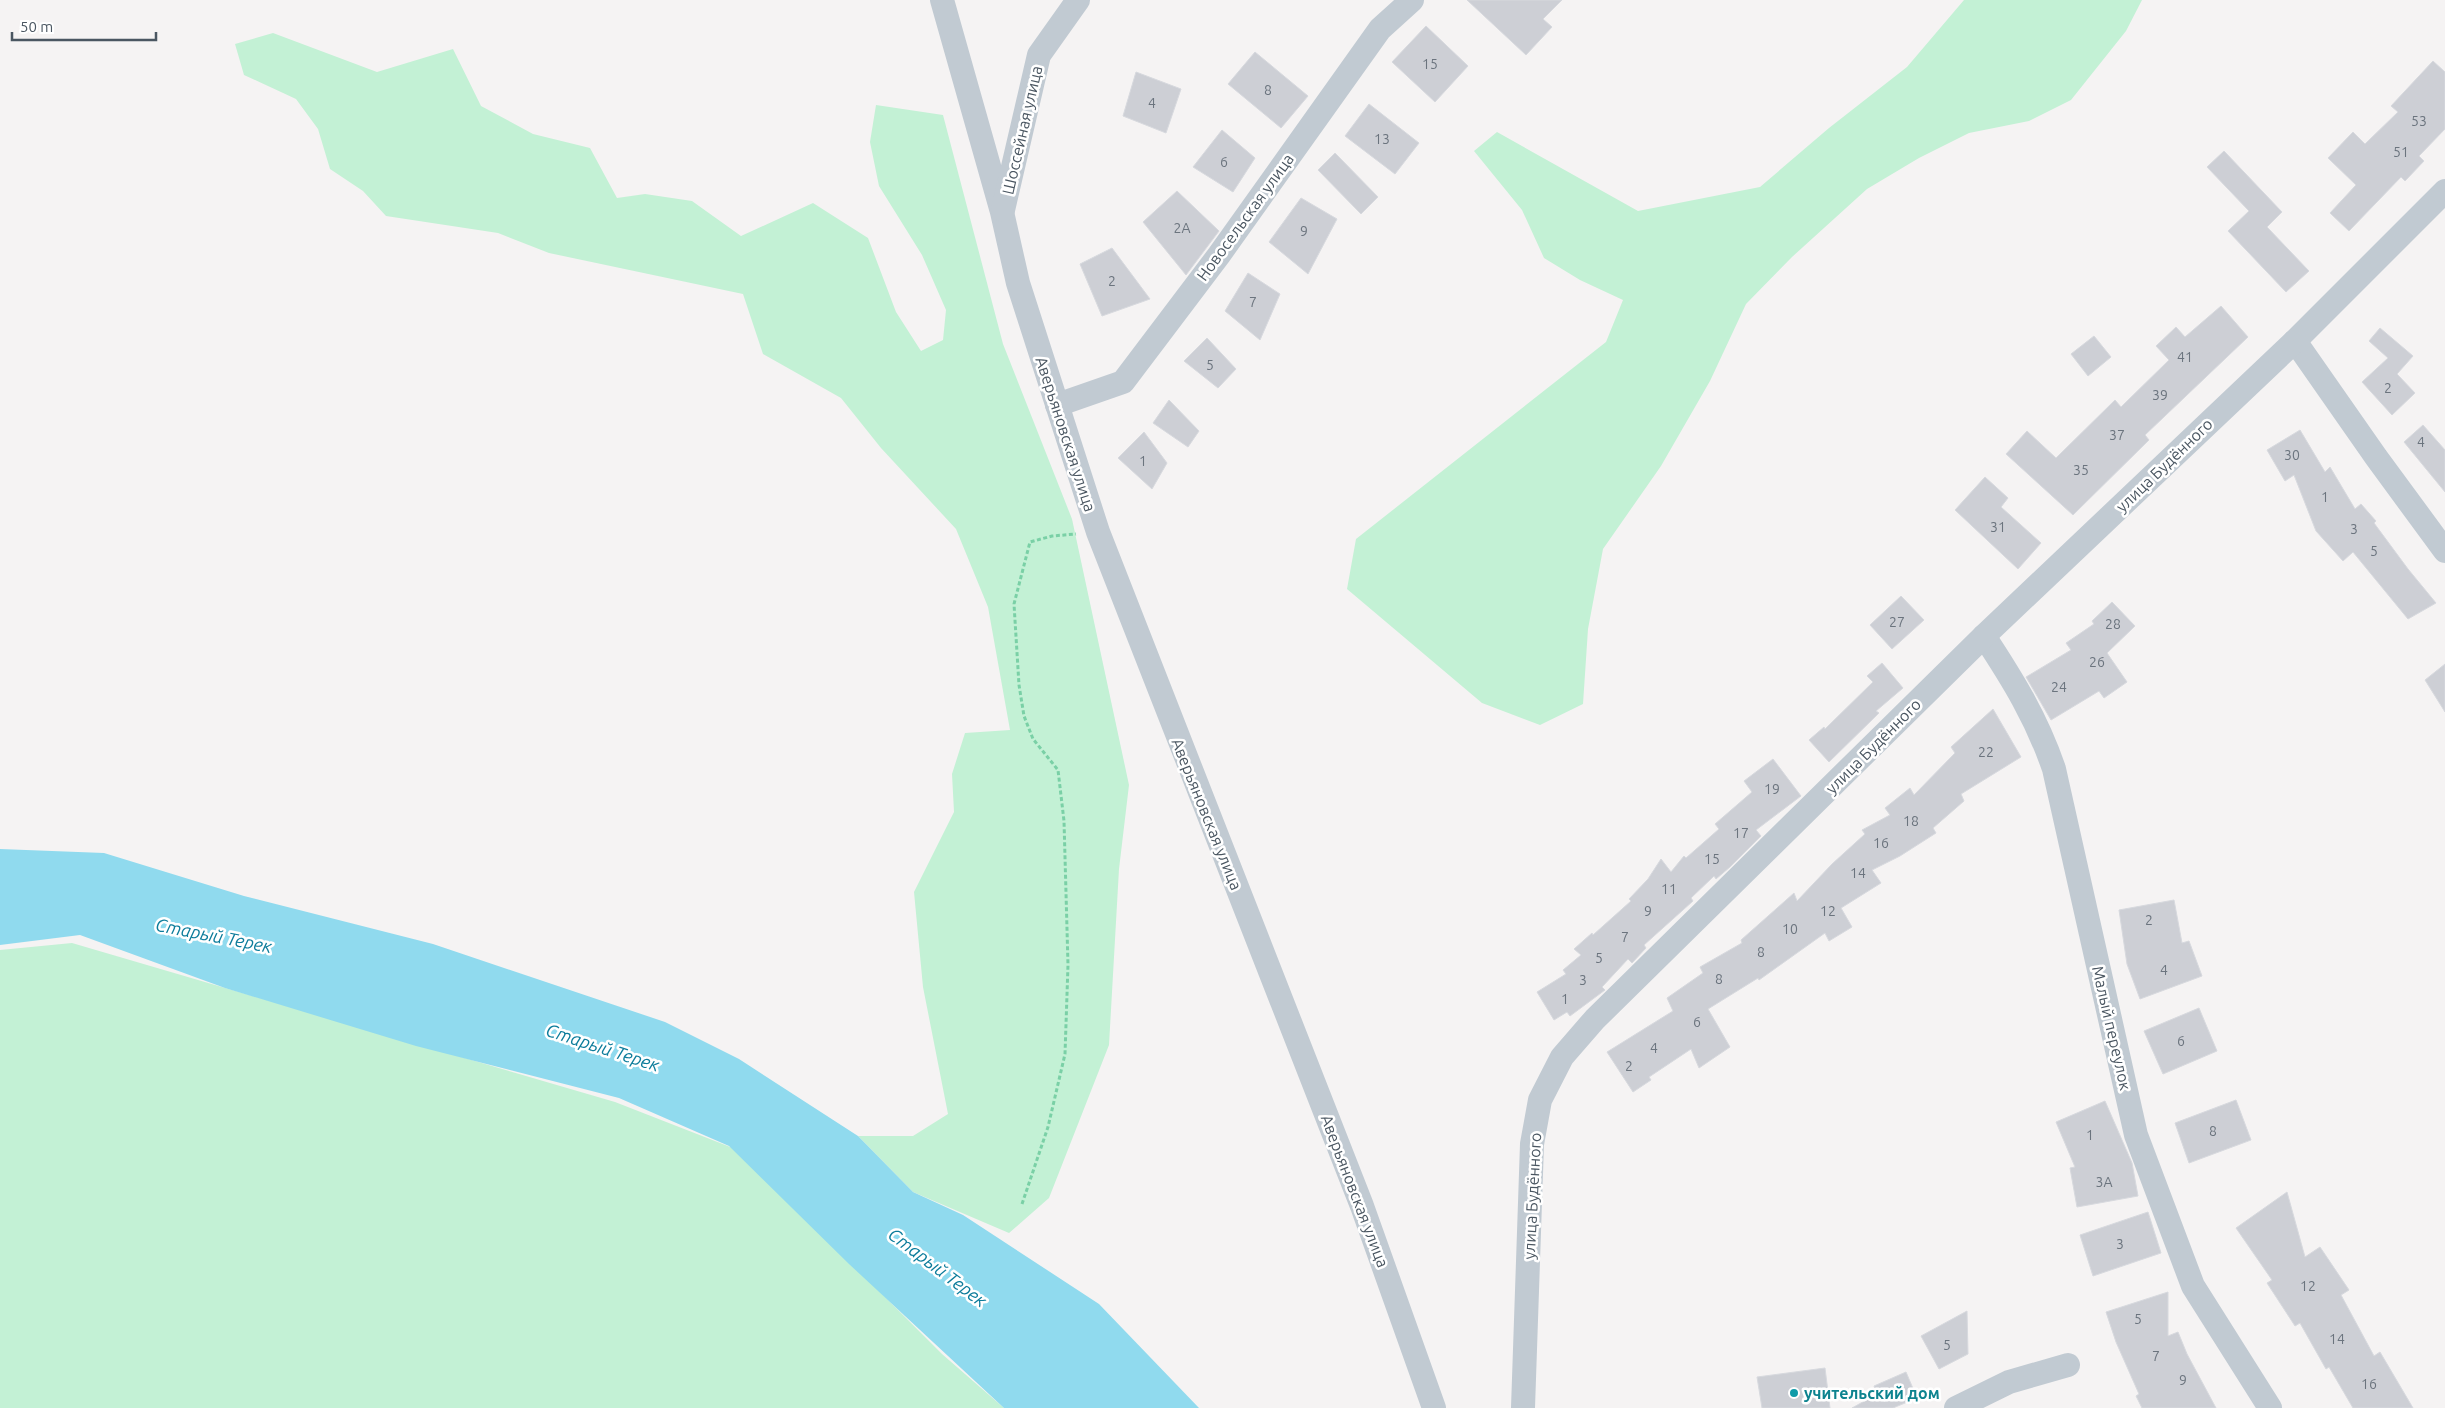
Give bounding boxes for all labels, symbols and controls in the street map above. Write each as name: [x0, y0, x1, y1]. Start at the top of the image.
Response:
scale bar: [12, 10, 156, 42]
text: 50 m: [20, 18, 53, 35]
house number: 15: [1422, 56, 1438, 72]
street label: Шоссейная улица: [998, 64, 1046, 196]
house number: 8: [1264, 82, 1272, 98]
house number: 4: [1148, 95, 1156, 111]
house number: 53: [2411, 113, 2427, 129]
house number: 13: [1374, 131, 1390, 147]
house number: 51: [2393, 144, 2409, 160]
street label: Новосельская улица: [1193, 150, 1297, 284]
house number: 6: [1220, 154, 1228, 170]
house number: 2А: [1174, 220, 1191, 236]
house number: 9: [1300, 223, 1308, 239]
house number: 2: [1108, 273, 1116, 289]
house number: 7: [1249, 294, 1257, 310]
house number: 41: [2177, 349, 2193, 365]
street label: Аверьяновская улица: [1032, 354, 1100, 514]
house number: 5: [1206, 357, 1214, 373]
house number: 2: [2384, 380, 2392, 396]
house number: 39: [2152, 387, 2168, 403]
street label: улица Будённого: [2112, 414, 2216, 516]
house number: 37: [2109, 427, 2125, 443]
house number: 4: [2417, 434, 2425, 450]
house number: 30: [2284, 447, 2300, 463]
house number: 1: [1139, 453, 1147, 469]
house number: 35: [2073, 462, 2089, 478]
house number: 1: [2321, 489, 2329, 505]
house number: 31: [1990, 519, 2006, 535]
house number: 3: [2350, 521, 2358, 537]
house number: 5: [2370, 543, 2378, 559]
house number: 27: [1889, 614, 1905, 630]
house number: 28: [2105, 616, 2121, 632]
house number: 26: [2089, 654, 2105, 670]
house number: 24: [2051, 679, 2067, 695]
street label: улица Будённого: [1822, 695, 1924, 797]
street label: Аверьяновская улица: [1168, 736, 1246, 892]
house number: 22: [1978, 744, 1994, 760]
house number: 19: [1764, 781, 1780, 797]
house number: 18: [1903, 813, 1919, 829]
house number: 17: [1733, 825, 1749, 841]
house number: 16: [1873, 835, 1889, 851]
house number: 15: [1704, 851, 1720, 867]
house number: 14: [1850, 865, 1866, 881]
house number: 11: [1661, 881, 1677, 897]
house number: 9: [1644, 903, 1652, 919]
house number: 12: [1820, 903, 1836, 919]
house number: 2: [2145, 912, 2153, 928]
water label: Старый Терек: [154, 914, 275, 956]
house number: 10: [1782, 921, 1798, 937]
house number: 7: [1621, 929, 1629, 945]
house number: 8: [1757, 944, 1765, 960]
house number: 5: [1595, 950, 1603, 966]
house number: 4: [2160, 962, 2168, 978]
street label: Малый переулок: [2089, 964, 2135, 1092]
house number: 8: [1715, 971, 1723, 987]
house number: 3: [1579, 972, 1587, 988]
house number: 1: [1561, 991, 1569, 1007]
house number: 6: [1693, 1014, 1701, 1030]
water label: Старый Терек: [544, 1019, 663, 1075]
house number: 6: [2177, 1033, 2185, 1049]
house number: 4: [1650, 1040, 1658, 1056]
house number: 2: [1625, 1058, 1633, 1074]
street label: Аверьяновская улица: [1318, 1112, 1392, 1270]
house number: 8: [2209, 1123, 2217, 1139]
house number: 1: [2086, 1127, 2094, 1143]
street label: улица Будённого: [1520, 1132, 1544, 1260]
house number: 3А: [2096, 1174, 2113, 1190]
water label: Старый Терек: [885, 1223, 992, 1311]
house number: 3: [2116, 1236, 2124, 1252]
house number: 12: [2300, 1278, 2316, 1294]
house number: 5: [2134, 1311, 2142, 1327]
house number: 14: [2329, 1331, 2345, 1347]
house number: 5: [1943, 1337, 1951, 1353]
house number: 7: [2152, 1348, 2160, 1364]
house number: 9: [2179, 1372, 2187, 1388]
house number: 16: [2361, 1376, 2377, 1392]
place label: учительский дом: [1804, 1384, 1940, 1402]
marker: учительский дом: [1788, 1387, 1800, 1399]

